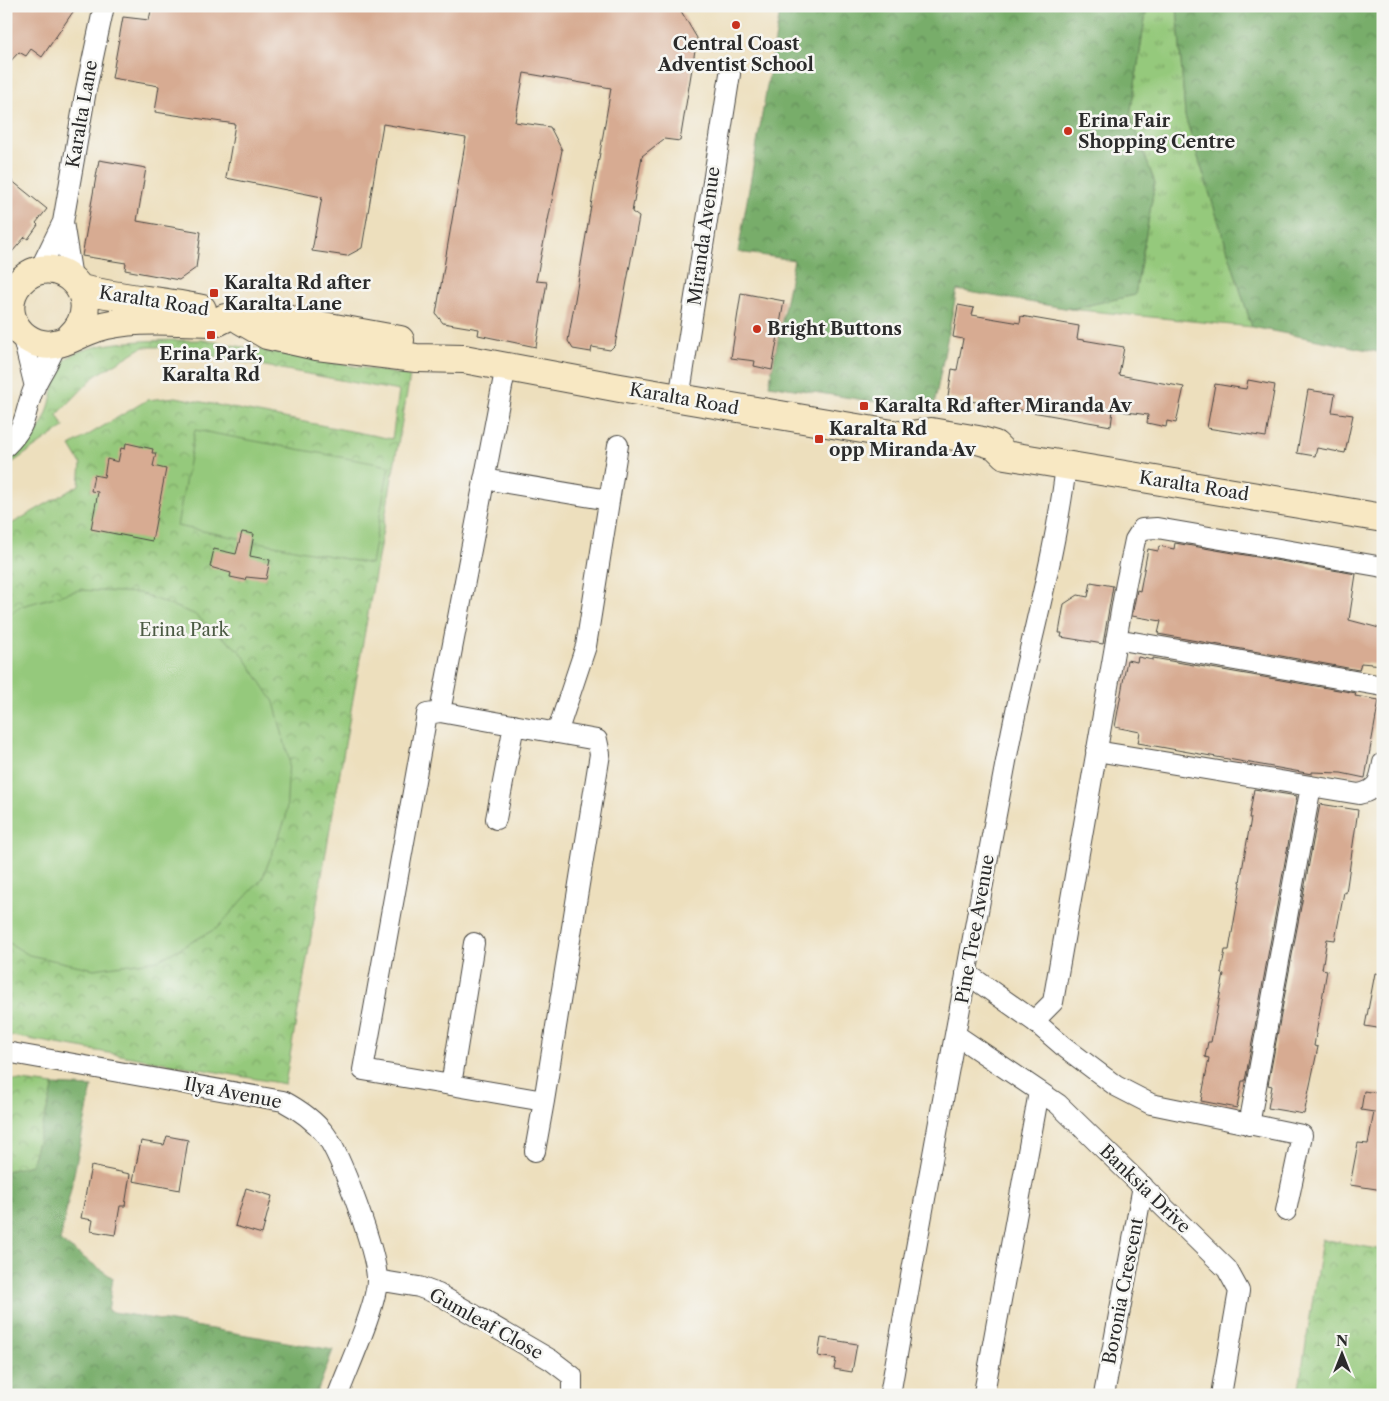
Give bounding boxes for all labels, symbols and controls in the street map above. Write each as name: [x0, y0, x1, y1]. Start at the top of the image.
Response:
marker: Central Coast Adventist School: [730, 19, 742, 31]
place label: Central Coast Adventist School: [657, 33, 814, 76]
street label: Karalta Lane: [62, 58, 102, 170]
place label: Erina Fair Shopping Centre: [1078, 110, 1235, 153]
marker: Erina Fair Shopping Centre: [1062, 125, 1074, 137]
street label: Miranda Avenue: [683, 165, 725, 307]
place label: Karalta Rd after Karalta Lane: [224, 272, 371, 315]
street label: Karalta Road: [98, 281, 210, 321]
marker: Karalta Rd after Karalta Lane: [208, 287, 220, 299]
place label: Bright Buttons: [767, 318, 902, 340]
marker: Bright Buttons: [751, 323, 763, 335]
marker: Erina Park, Karalta Rd: [205, 329, 217, 341]
place label: Erina Park, Karalta Rd: [159, 343, 263, 386]
street label: Karalta Road: [628, 379, 740, 419]
place label: Karalta Rd after Miranda Av: [874, 395, 1133, 417]
marker: Karalta Rd after Miranda Av: [858, 400, 870, 412]
place label: Karalta Rd opp Miranda Av: [829, 418, 977, 461]
marker: Karalta Rd opp Miranda Av: [813, 433, 825, 445]
street label: Karalta Road: [1138, 466, 1250, 506]
park label: Erina Park: [139, 619, 231, 641]
street label: Pine Tree Avenue: [951, 853, 999, 1005]
street label: Ilya Avenue: [182, 1073, 284, 1113]
street label: Banksia Drive: [1095, 1140, 1195, 1238]
street label: Boronia Crescent: [1098, 1215, 1148, 1366]
street label: Gumleaf Close: [425, 1284, 547, 1364]
north arrow: [1316, 1328, 1366, 1378]
text: N: [1336, 1332, 1348, 1350]

